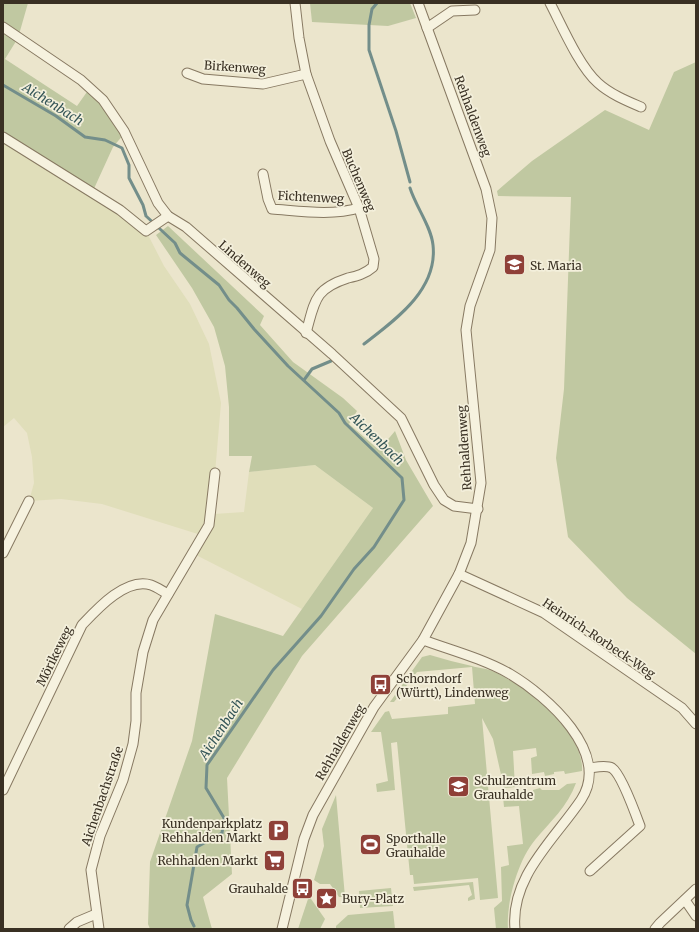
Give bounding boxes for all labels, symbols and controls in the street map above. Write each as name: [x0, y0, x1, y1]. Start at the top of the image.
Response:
street label: Birkenweg: [204, 57, 267, 77]
street label: Rehhaldenweg: [451, 73, 495, 159]
water label: Aichenbach: [19, 78, 87, 129]
street label: Buchenweg: [339, 146, 379, 214]
street label: Fichtenweg: [277, 188, 345, 206]
street label: Lindenweg: [216, 237, 275, 291]
school or university icon: St. Maria: [501, 252, 527, 278]
place label: St. Maria: [530, 258, 582, 273]
street label: Rehhaldenweg: [453, 404, 474, 491]
water label: Aichenbach: [346, 408, 408, 469]
street label: Heinrich-Rorbeck-Weg: [540, 595, 659, 682]
street label: Mörikeweg: [33, 623, 75, 689]
place label: Schorndorf (Württ), Lindenweg: [396, 671, 509, 700]
bus stop icon: Schorndorf (Württ), Lindenweg: [368, 672, 394, 698]
water label: Aichenbach: [195, 696, 247, 763]
street label: Rehhaldenweg: [312, 701, 368, 783]
street label: Aichenbachstraße: [78, 744, 126, 849]
place label: Schulzentrum Grauhalde: [474, 773, 556, 802]
school or university icon: Schulzentrum Grauhalde: [446, 774, 472, 800]
place label: Kundenparkplatz Rehhalden Markt: [161, 816, 262, 845]
parking icon: Kundenparkplatz Rehhalden Markt: [265, 817, 291, 843]
place label: Sporthalle Grauhalde: [386, 831, 446, 860]
sports icon: Sporthalle Grauhalde: [357, 832, 383, 858]
supermarket icon: Rehhalden Markt: [261, 847, 287, 873]
place label: Rehhalden Markt: [157, 853, 258, 868]
bus stop icon: Grauhalde: [290, 875, 316, 901]
place label: Grauhalde: [229, 881, 288, 896]
place icon: Bury-Platz: [314, 885, 340, 911]
place label: Bury-Platz: [342, 891, 404, 906]

